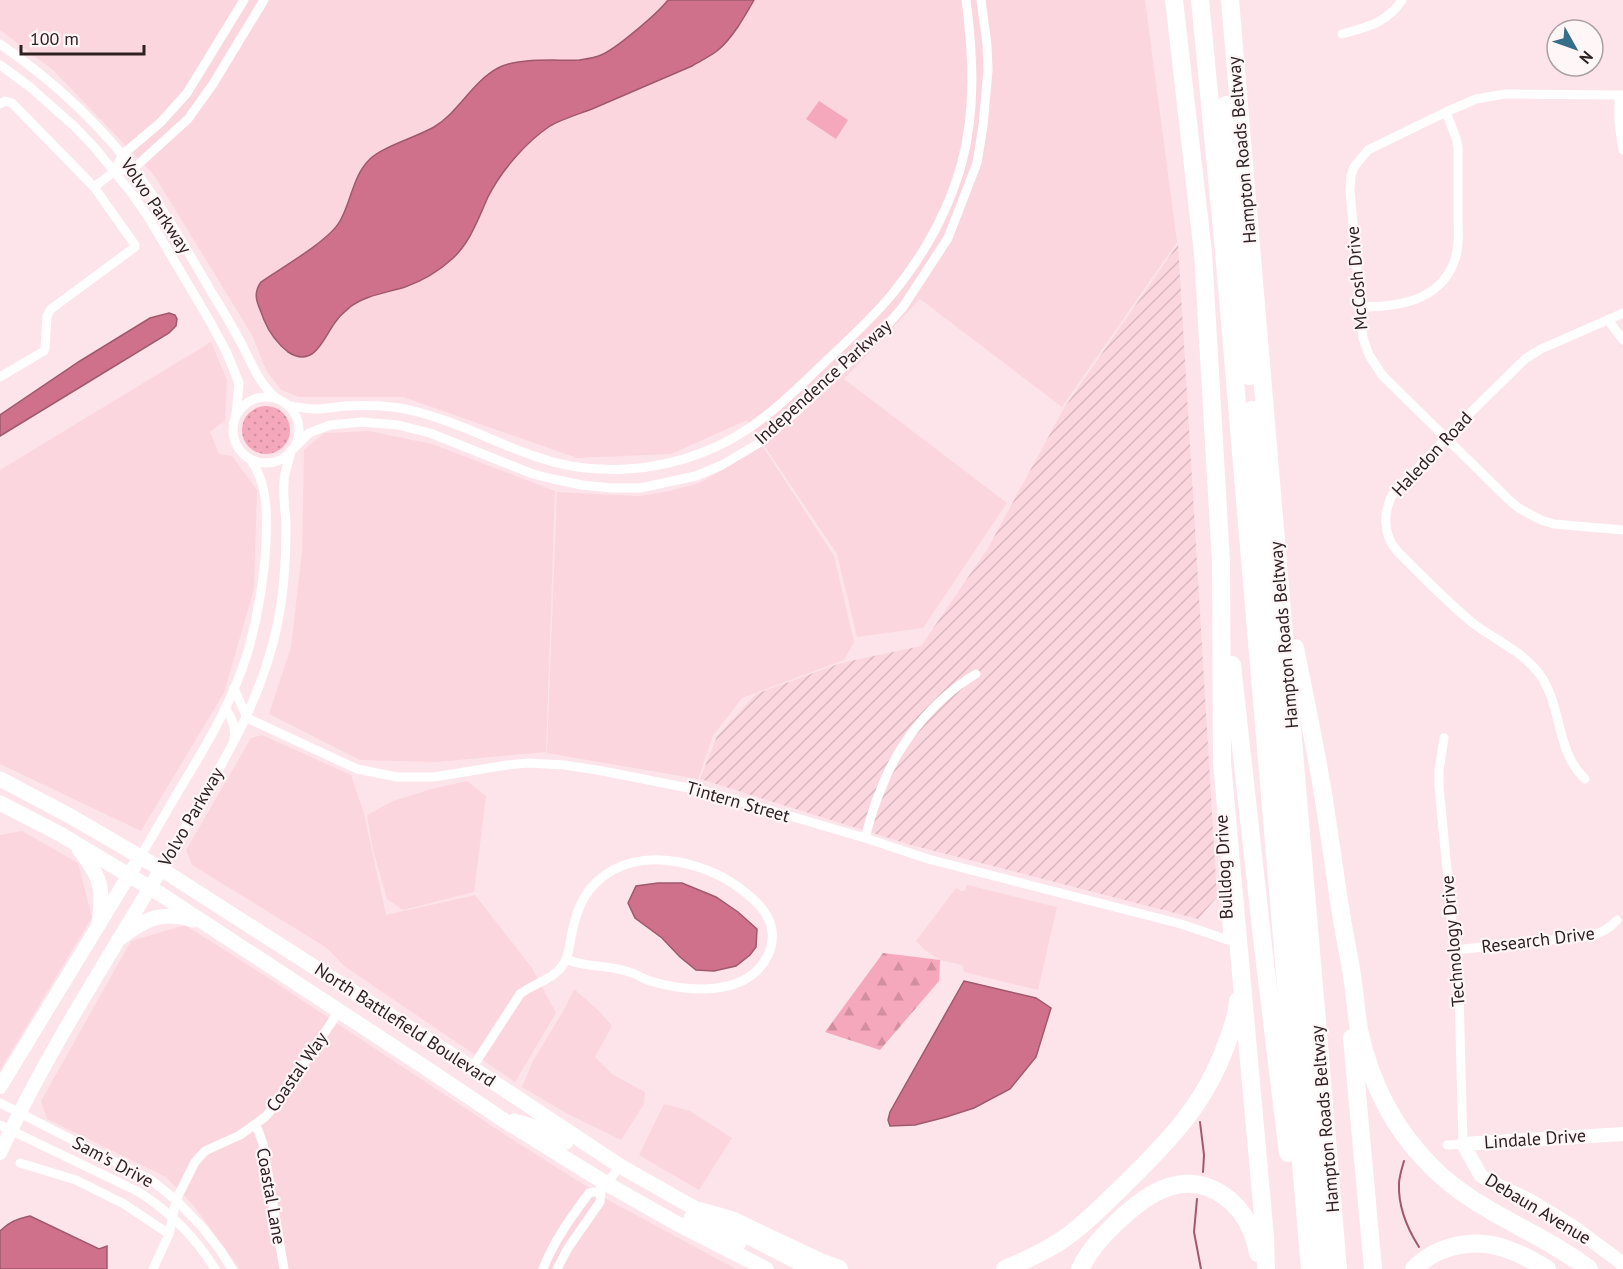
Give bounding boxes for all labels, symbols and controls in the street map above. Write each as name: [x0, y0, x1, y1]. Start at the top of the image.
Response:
scale bar: [21, 18, 144, 56]
north arrow: [1545, 18, 1605, 78]
text: 100 m: [30, 27, 79, 50]
text: N: [1575, 47, 1598, 68]
street label: Hampton Roads Beltway: [1222, 55, 1261, 245]
street label: Volvo Parkway: [115, 153, 197, 259]
street label: McCosh Drive: [1341, 225, 1373, 331]
street label: Independence Parkway: [749, 314, 896, 449]
street label: Haledon Road: [1387, 407, 1477, 501]
street label: Hampton Roads Beltway: [1264, 540, 1303, 730]
street label: Volvo Parkway: [152, 763, 228, 871]
street label: Tintern Street: [684, 776, 792, 827]
street label: Bulldog Drive: [1209, 814, 1238, 920]
street label: Technology Drive: [1435, 875, 1470, 1008]
street label: Research Drive: [1480, 921, 1596, 958]
street label: North Battlefield Boulevard: [310, 957, 500, 1092]
street label: Hampton Roads Beltway: [1305, 1024, 1344, 1214]
street label: Coastal Way: [261, 1027, 333, 1116]
street label: Lindale Drive: [1483, 1123, 1587, 1154]
street label: Sam's Drive: [69, 1131, 158, 1193]
street label: Coastal Lane: [252, 1146, 291, 1246]
street label: Debaun Avenue: [1481, 1168, 1595, 1249]

